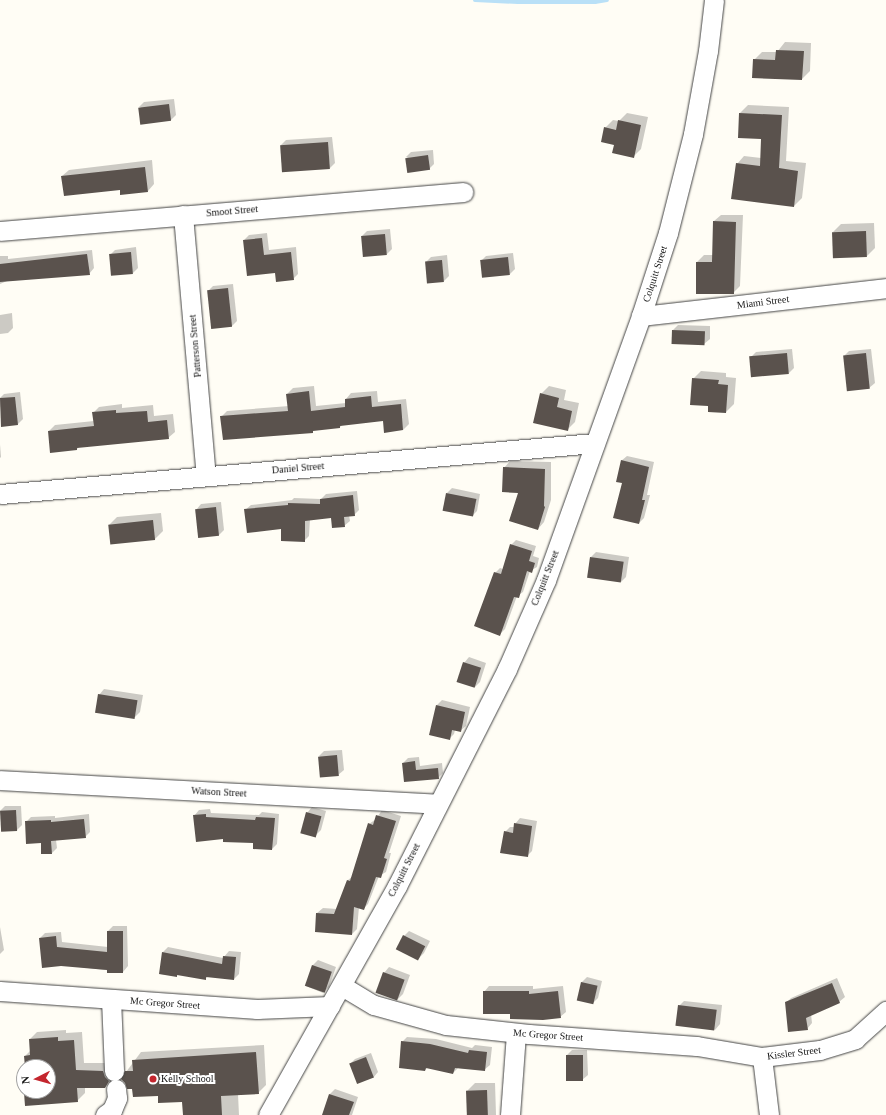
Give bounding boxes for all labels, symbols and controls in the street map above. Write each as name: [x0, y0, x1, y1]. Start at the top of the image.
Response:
street label: Smoot Street: [206, 203, 258, 219]
street label: Colquitt Street: [640, 244, 670, 304]
street label: Miami Street: [736, 293, 790, 311]
street label: Patterson Street: [186, 314, 204, 378]
street label: Daniel Street: [271, 460, 325, 476]
street label: Colquitt Street: [528, 549, 562, 607]
street label: Watson Street: [191, 785, 247, 799]
street label: Colquitt Street: [385, 841, 423, 899]
street label: Mc Gregor Street: [130, 995, 200, 1011]
street label: Mc Gregor Street: [513, 1027, 583, 1043]
street label: Kissler Street: [766, 1044, 822, 1062]
north arrow: [16, 1059, 56, 1099]
place label: Kelly School: [161, 1073, 213, 1085]
marker: Kelly School: [148, 1074, 158, 1084]
text: N: [19, 1076, 31, 1085]

